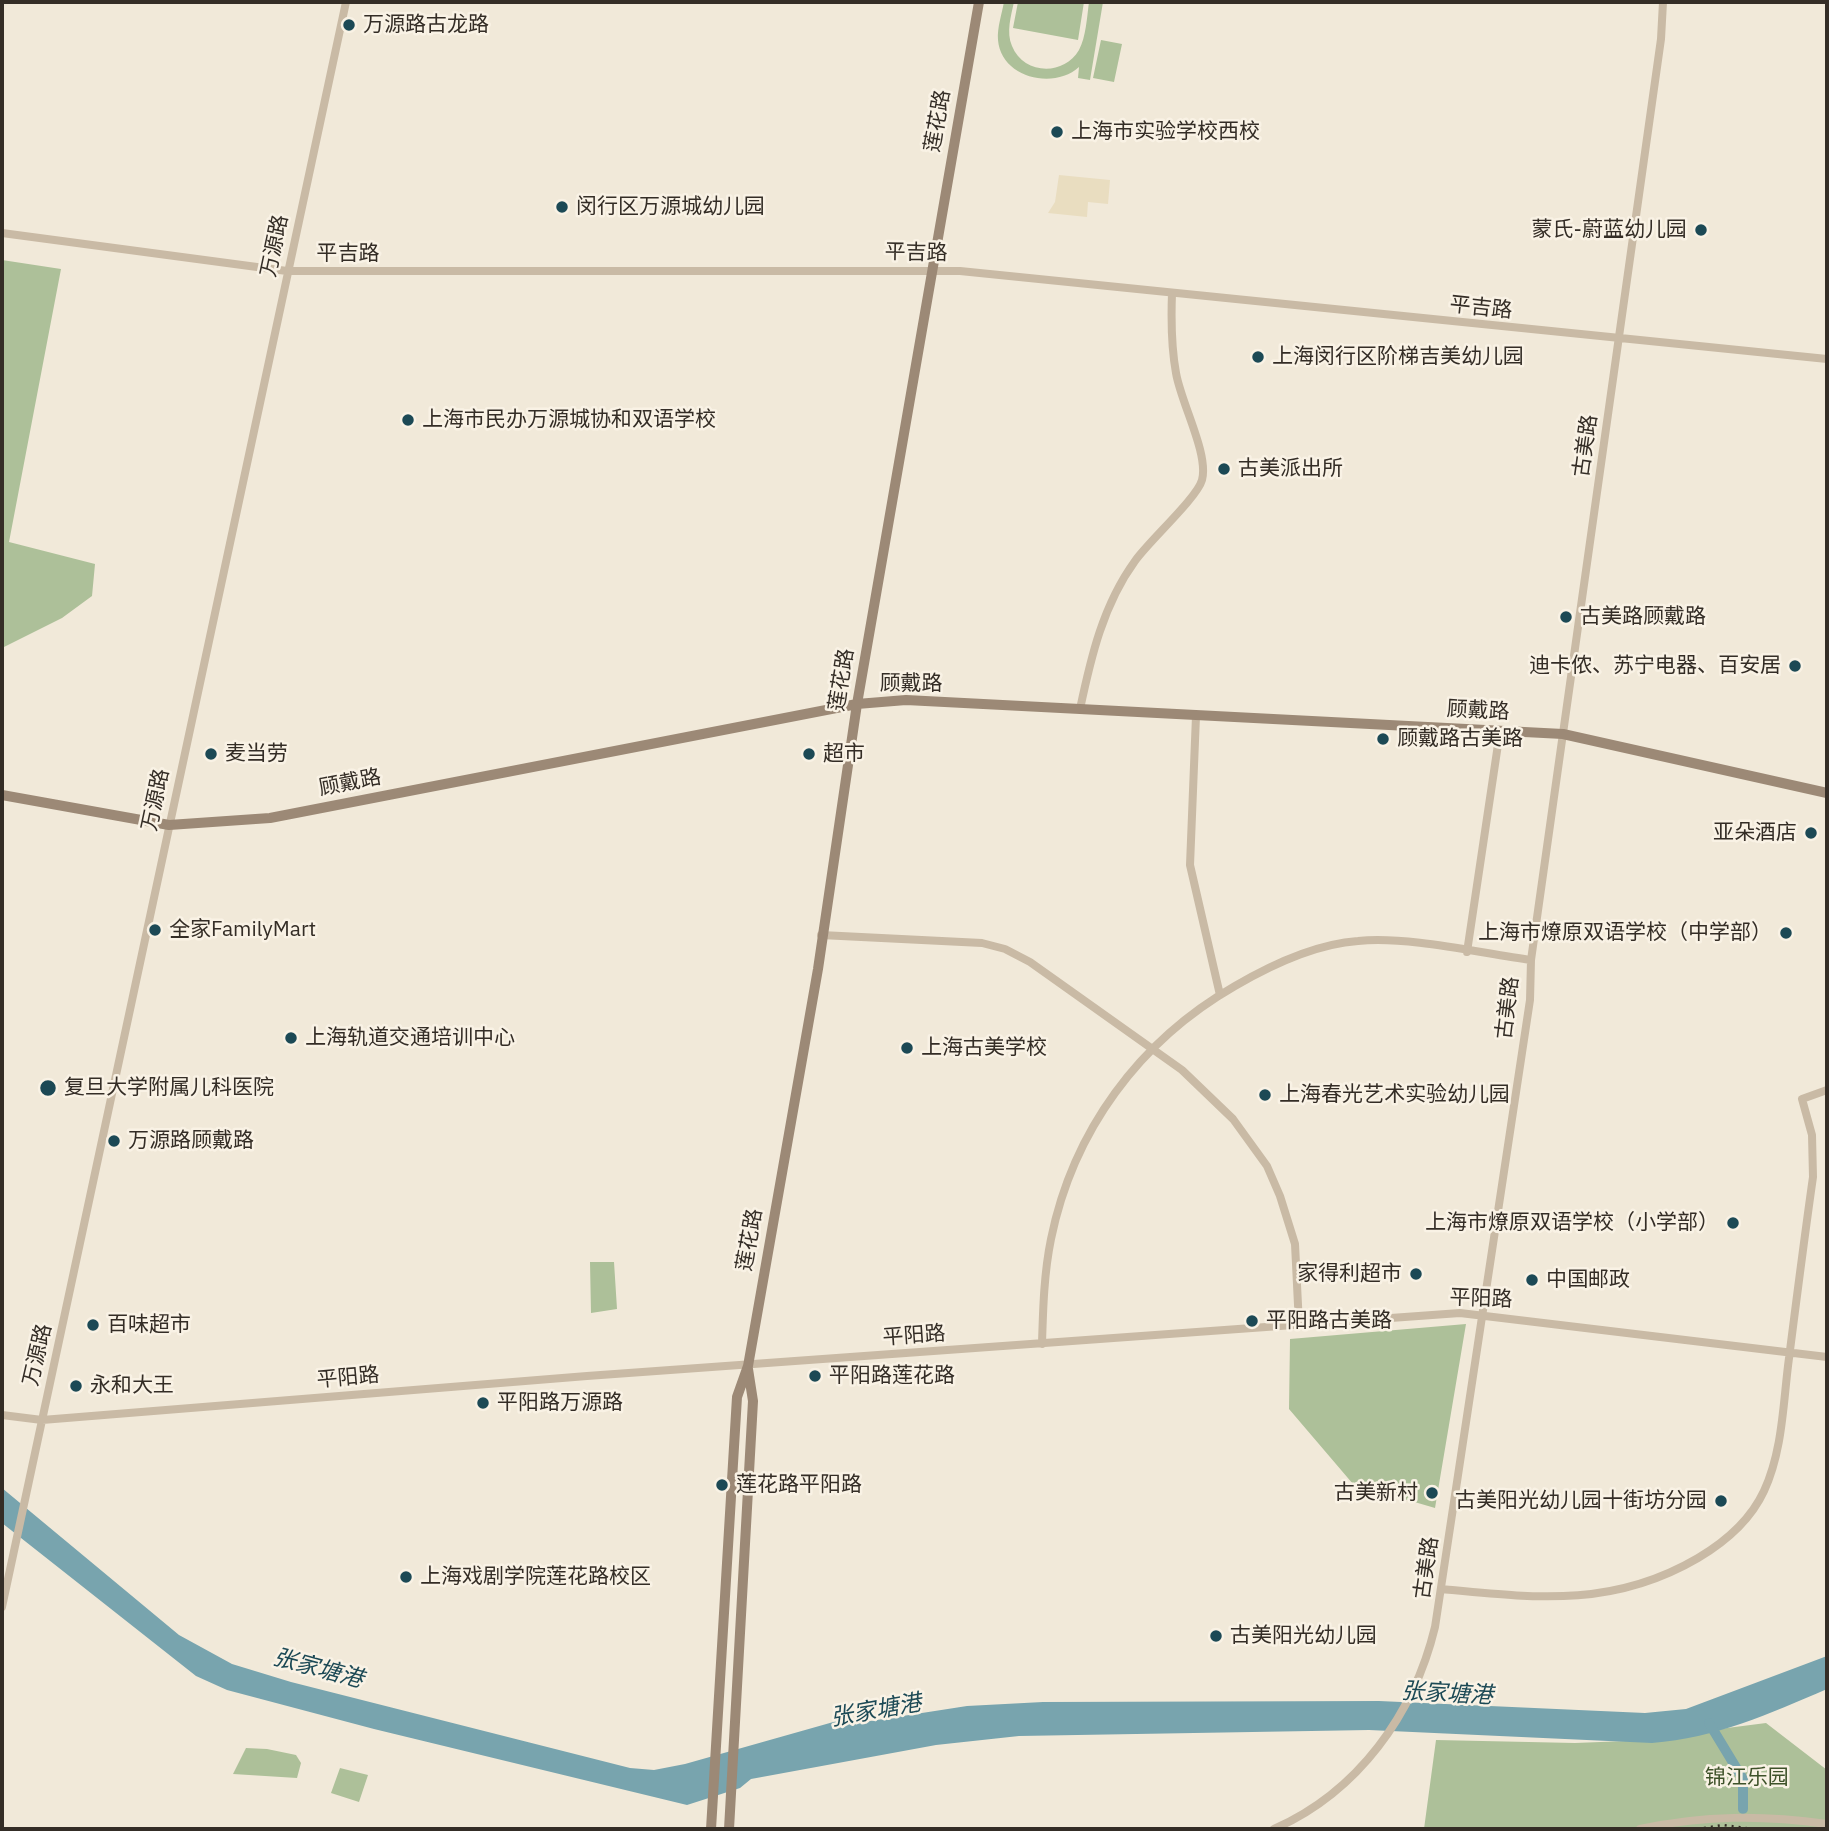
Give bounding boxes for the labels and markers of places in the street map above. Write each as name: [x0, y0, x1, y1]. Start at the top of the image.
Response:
place label: 万源路古龙路: [363, 12, 489, 38]
marker: 万源路古龙路: [341, 17, 357, 33]
place label: 上海市实验学校西校: [1071, 119, 1260, 145]
marker: 上海市实验学校西校: [1049, 124, 1065, 140]
place label: 闵行区万源城幼儿园: [576, 194, 765, 220]
marker: 闵行区万源城幼儿园: [554, 199, 570, 215]
place label: 蒙氏-蔚蓝幼儿园: [1532, 217, 1687, 243]
marker: 蒙氏-蔚蓝幼儿园: [1693, 222, 1709, 238]
place label: 上海闵行区阶梯吉美幼儿园: [1272, 344, 1524, 370]
marker: 上海闵行区阶梯吉美幼儿园: [1250, 349, 1266, 365]
place label: 上海市民办万源城协和双语学校: [422, 407, 716, 433]
marker: 上海市民办万源城协和双语学校: [400, 412, 416, 428]
place label: 古美派出所: [1238, 456, 1343, 482]
marker: 古美派出所: [1216, 461, 1232, 477]
place label: 古美路顾戴路: [1580, 604, 1706, 630]
marker: 古美路顾戴路: [1558, 609, 1574, 625]
place label: 迪卡侬、苏宁电器、百安居: [1529, 653, 1781, 679]
marker: 迪卡侬、苏宁电器、百安居: [1787, 658, 1803, 674]
place label: 顾戴路古美路: [1397, 726, 1523, 752]
marker: 顾戴路古美路: [1375, 731, 1391, 747]
place label: 麦当劳: [225, 741, 288, 767]
place label: 超市: [823, 741, 865, 767]
marker: 麦当劳: [203, 746, 219, 762]
marker: 超市: [801, 746, 817, 762]
place label: 亚朵酒店: [1713, 820, 1797, 846]
marker: 亚朵酒店: [1803, 825, 1819, 841]
place label: 全家FamilyMart: [169, 917, 316, 943]
place label: 上海市燎原双语学校（中学部）: [1478, 920, 1772, 946]
marker: 全家FamilyMart: [147, 922, 163, 938]
marker: 上海市燎原双语学校（中学部）: [1778, 925, 1794, 941]
place label: 上海轨道交通培训中心: [305, 1025, 515, 1051]
marker: 上海轨道交通培训中心: [283, 1030, 299, 1046]
place label: 上海古美学校: [921, 1035, 1047, 1061]
marker: 上海古美学校: [899, 1040, 915, 1056]
place label: 复旦大学附属儿科医院: [64, 1075, 274, 1101]
marker: 复旦大学附属儿科医院: [38, 1078, 58, 1098]
place label: 上海春光艺术实验幼儿园: [1279, 1082, 1510, 1108]
marker: 上海春光艺术实验幼儿园: [1257, 1087, 1273, 1103]
place label: 万源路顾戴路: [128, 1128, 254, 1154]
marker: 万源路顾戴路: [106, 1133, 122, 1149]
place label: 上海市燎原双语学校（小学部）: [1425, 1210, 1719, 1236]
marker: 上海市燎原双语学校（小学部）: [1725, 1215, 1741, 1231]
place label: 家得利超市: [1297, 1261, 1402, 1287]
marker: 家得利超市: [1408, 1266, 1424, 1282]
place label: 中国邮政: [1546, 1267, 1630, 1293]
marker: 中国邮政: [1524, 1272, 1540, 1288]
place label: 平阳路古美路: [1266, 1308, 1392, 1334]
place label: 百味超市: [107, 1312, 191, 1338]
marker: 平阳路古美路: [1244, 1313, 1260, 1329]
marker: 百味超市: [85, 1317, 101, 1333]
place label: 平阳路莲花路: [829, 1363, 955, 1389]
marker: 平阳路莲花路: [807, 1368, 823, 1384]
place label: 永和大王: [90, 1373, 174, 1399]
marker: 永和大王: [68, 1378, 84, 1394]
place label: 平阳路万源路: [497, 1390, 623, 1416]
marker: 平阳路万源路: [475, 1395, 491, 1411]
place label: 莲花路平阳路: [736, 1472, 862, 1498]
marker: 莲花路平阳路: [714, 1477, 730, 1493]
place label: 古美新村: [1334, 1480, 1418, 1506]
marker: 古美新村: [1424, 1485, 1440, 1501]
place label: 古美阳光幼儿园十街坊分园: [1455, 1488, 1707, 1514]
marker: 古美阳光幼儿园十街坊分园: [1713, 1493, 1729, 1509]
place label: 上海戏剧学院莲花路校区: [420, 1564, 651, 1590]
marker: 上海戏剧学院莲花路校区: [398, 1569, 414, 1585]
place label: 古美阳光幼儿园: [1230, 1623, 1377, 1649]
marker: 古美阳光幼儿园: [1208, 1628, 1224, 1644]

